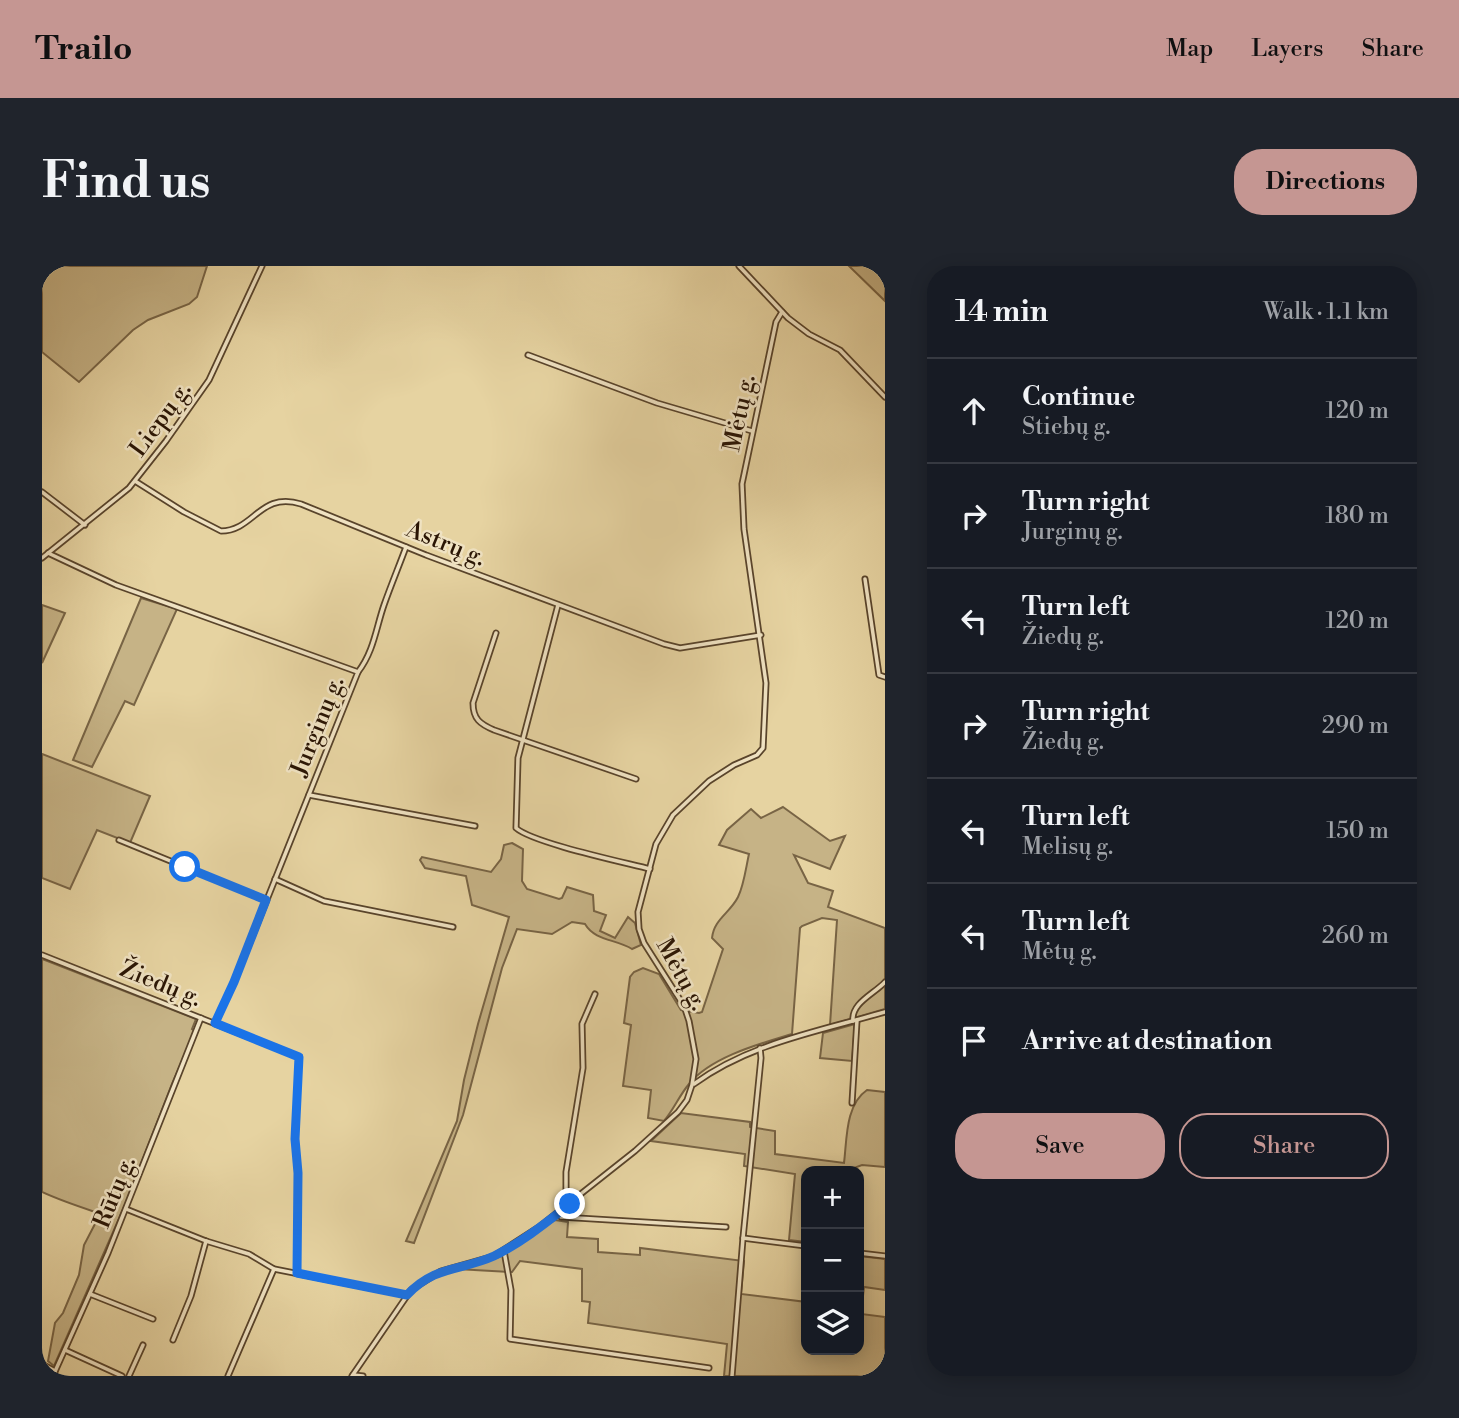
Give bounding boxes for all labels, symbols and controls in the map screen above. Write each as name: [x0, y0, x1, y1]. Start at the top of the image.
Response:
text: Trailo: [35, 29, 132, 70]
text: Map: [1166, 34, 1213, 64]
text: Layers: [1251, 34, 1323, 64]
text: Share: [1361, 34, 1424, 64]
button: Directions: [1234, 149, 1417, 215]
text: Find us: [42, 152, 211, 213]
text: 14 min: [955, 293, 1048, 331]
text: Walk · 1.1 km: [1263, 298, 1389, 326]
street label: Mėtų g.: [717, 372, 763, 454]
street label: Liepų g.: [123, 376, 198, 463]
text: Continue: [1022, 381, 1135, 413]
icon: ahead: [955, 392, 993, 430]
text: 120 m: [1325, 397, 1389, 425]
text: Stiebų g.: [1022, 413, 1110, 441]
text: Turn right: [1022, 486, 1150, 518]
icon: right: [955, 497, 993, 535]
text: 180 m: [1325, 502, 1389, 530]
street label: Astrų g.: [401, 514, 490, 573]
text: Jurginų g.: [1022, 518, 1123, 546]
text: Turn left: [1022, 591, 1130, 623]
icon: left: [955, 602, 993, 640]
text: 120 m: [1325, 607, 1389, 635]
text: Žiedų g.: [1022, 623, 1104, 651]
street label: Jurginų g.: [284, 672, 351, 782]
text: Turn right: [1022, 696, 1150, 728]
icon: right: [955, 707, 993, 745]
text: 290 m: [1322, 712, 1389, 740]
text: Žiedų g.: [1022, 728, 1104, 756]
text: Turn left: [1022, 801, 1130, 833]
icon: left: [955, 812, 993, 850]
text: 150 m: [1326, 817, 1389, 845]
text: Melisų g.: [1022, 833, 1113, 861]
route start: [169, 851, 200, 882]
text: Turn left: [1022, 906, 1130, 938]
icon: left: [955, 917, 993, 955]
text: 260 m: [1322, 922, 1389, 950]
street label: Mėtų g.: [649, 933, 713, 1016]
text: Mėtų g.: [1022, 938, 1097, 966]
street label: Žiedų g.: [115, 953, 206, 1014]
icon: arrive: [955, 1022, 993, 1060]
text: Arrive at destination: [1022, 1025, 1272, 1057]
button: Save: [955, 1113, 1165, 1179]
button: Share: [1179, 1113, 1389, 1179]
street label: Rūtų g.: [87, 1152, 143, 1233]
map controls: [801, 1166, 864, 1355]
button: +: [801, 1166, 864, 1229]
route end: [554, 1188, 585, 1219]
button: −: [801, 1229, 864, 1292]
button: layers: [801, 1292, 864, 1355]

